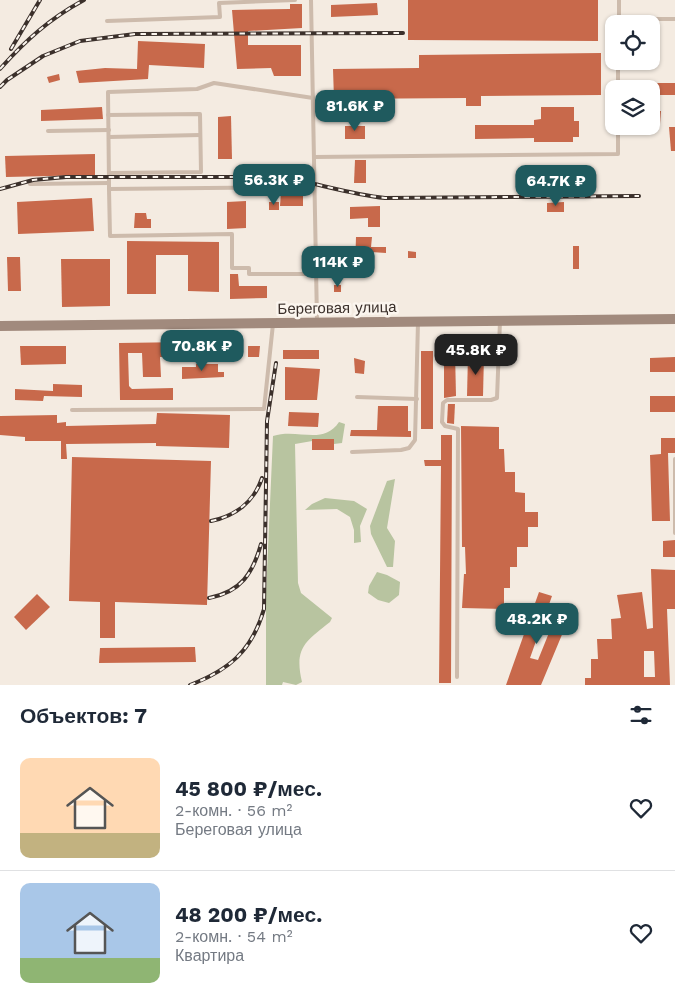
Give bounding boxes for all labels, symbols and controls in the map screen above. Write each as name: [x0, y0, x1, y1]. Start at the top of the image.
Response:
map controls: [605, 15, 660, 135]
button: locate: [605, 15, 660, 70]
button: layers: [605, 80, 660, 135]
pin: 81.6K ₽: [309, 90, 401, 132]
text: 81.6K ₽: [326, 96, 384, 115]
pin: 56.3K ₽: [228, 164, 320, 206]
pin: 64.7K ₽: [510, 164, 602, 207]
text: 56.3K ₽: [244, 170, 304, 189]
text: 64.7K ₽: [526, 171, 586, 190]
pin: 114K ₽: [297, 246, 379, 288]
text: 114K ₽: [313, 252, 363, 271]
street label: Береговая улица: [277, 298, 397, 318]
pin: 70.8K ₽: [156, 330, 248, 372]
pin: 45.8K ₽: [430, 334, 522, 376]
text: 70.8K ₽: [172, 336, 232, 355]
text: 45.8K ₽: [446, 340, 506, 359]
pin: 48.2K ₽: [491, 602, 583, 645]
text: 48.2K ₽: [506, 609, 568, 628]
icon: filters: [627, 701, 655, 729]
text: Объектов: 7: [20, 703, 147, 728]
text: 45 800 ₽/мес.: [175, 776, 322, 801]
icon: home: [60, 778, 120, 838]
icon: heart: [627, 794, 655, 822]
text: 2-комн. · 56 m²: [175, 801, 292, 820]
text: Береговая улица: [175, 820, 302, 839]
text: 48 200 ₽/мес.: [175, 902, 322, 927]
icon: home: [60, 903, 120, 963]
icon: heart: [627, 919, 655, 947]
text: 2-комн. · 54 m²: [175, 927, 293, 946]
text: Квартира: [175, 946, 244, 965]

